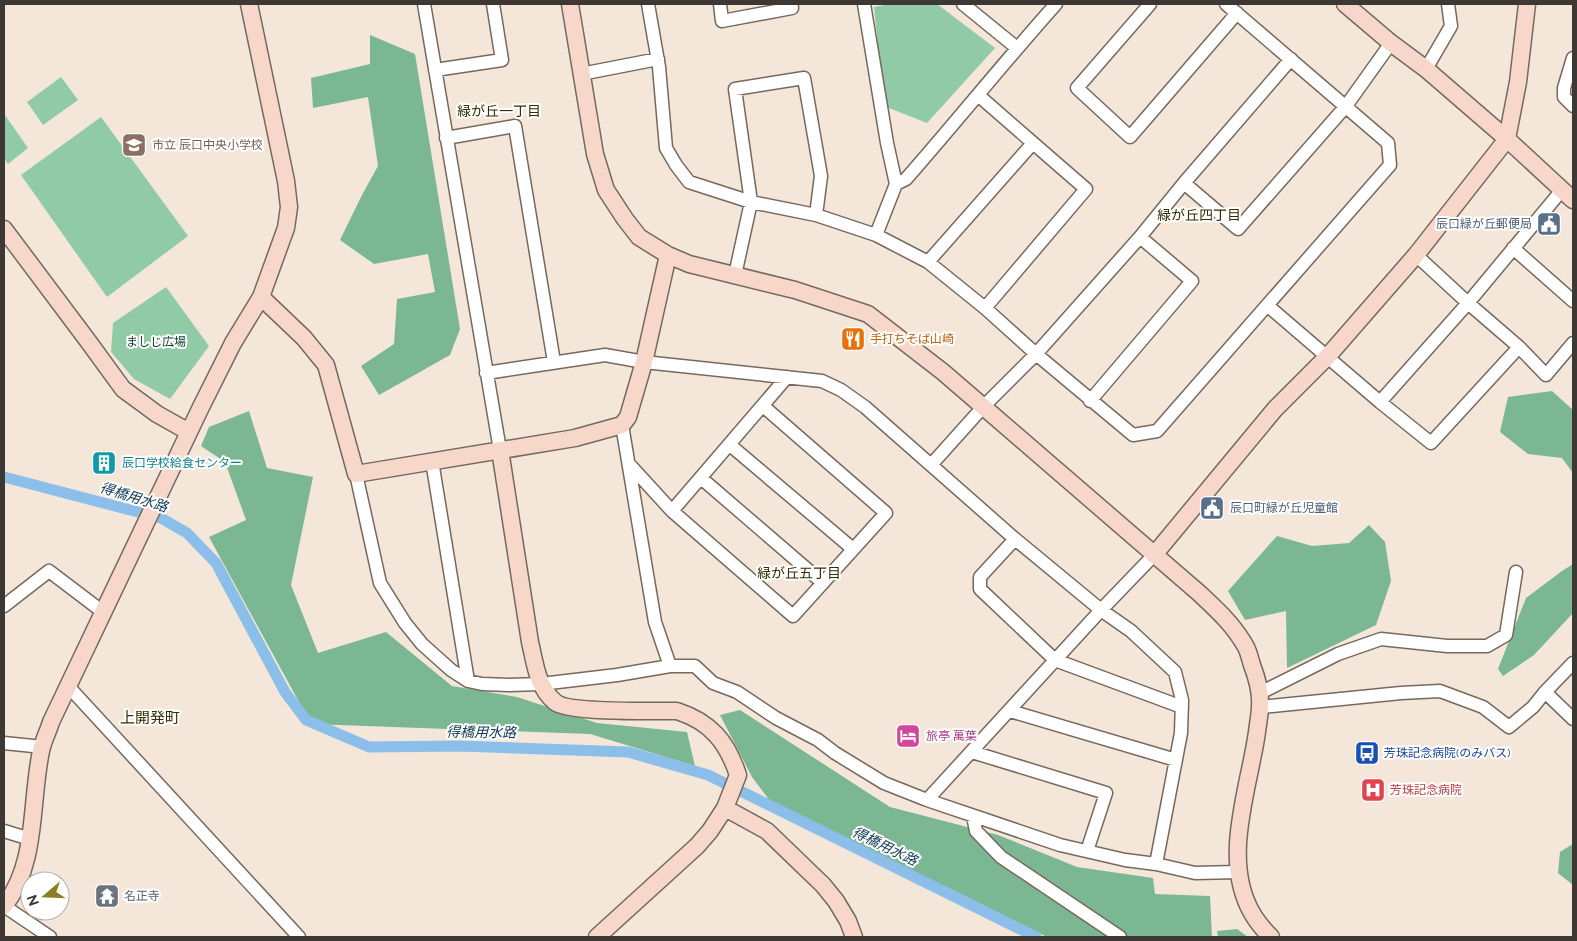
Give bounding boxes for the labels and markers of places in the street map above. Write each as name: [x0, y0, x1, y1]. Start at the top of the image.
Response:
school or university icon: 市立 辰口中央小学校: [121, 132, 147, 158]
place label: 市立 辰口中央小学校: [152, 138, 263, 152]
public building icon: 辰口緑が丘郵便局: [1536, 211, 1562, 237]
place label: 辰口緑が丘郵便局: [1436, 217, 1532, 231]
restaurant icon: 手打ちそば山崎: [840, 326, 866, 352]
place label: 手打ちそば山崎: [870, 332, 954, 346]
building icon: 辰口学校給食センター: [91, 450, 117, 476]
place label: 辰口学校給食センター: [122, 456, 242, 470]
public building icon: 辰口町緑が丘児童館: [1199, 495, 1225, 521]
place label: 辰口町緑が丘児童館: [1230, 501, 1338, 515]
hotel icon: 旅亭 萬葉: [895, 723, 921, 749]
place label: 旅亭 萬葉: [926, 729, 977, 743]
bus stop icon: 芳珠記念病院(のみバス): [1354, 740, 1380, 766]
place label: 芳珠記念病院(のみバス): [1384, 746, 1510, 760]
hospital icon: 芳珠記念病院: [1360, 777, 1386, 803]
place label: 芳珠記念病院: [1390, 783, 1462, 797]
temple icon: 名正寺: [94, 883, 120, 909]
place label: 名正寺: [124, 889, 160, 903]

